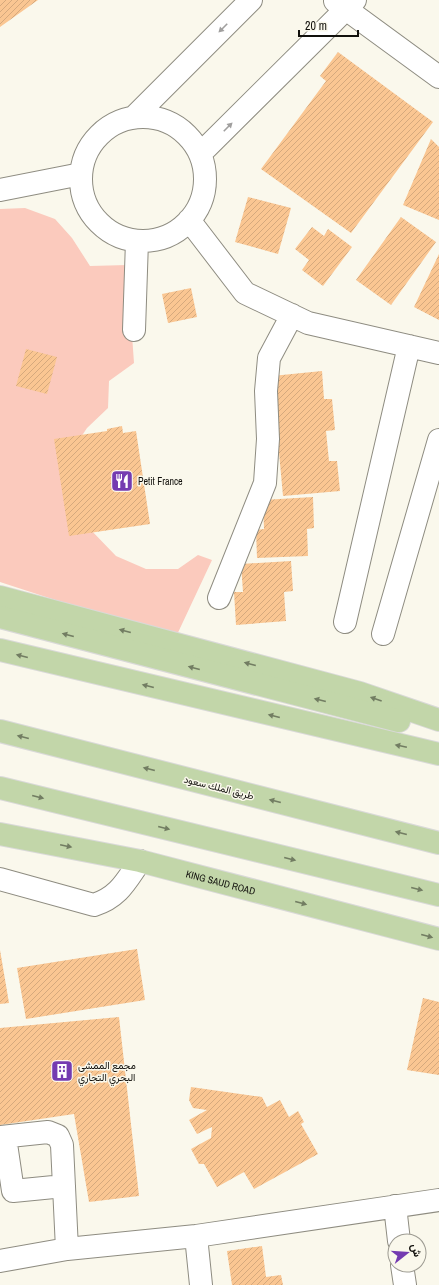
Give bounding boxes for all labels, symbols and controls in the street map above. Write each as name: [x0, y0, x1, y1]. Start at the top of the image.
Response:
scale bar: [299, 12, 358, 38]
text: 20 m: [305, 18, 327, 34]
one-way arrow: [218, 23, 228, 32]
one-way arrow: [223, 122, 233, 132]
restaurant icon: Petit France: [109, 468, 135, 494]
place label: Petit France: [138, 475, 183, 488]
one-way arrow: [119, 627, 131, 633]
one-way arrow: [62, 632, 74, 638]
one-way arrow: [15, 652, 28, 658]
one-way arrow: [244, 661, 256, 667]
one-way arrow: [188, 664, 200, 670]
one-way arrow: [142, 683, 154, 689]
one-way arrow: [369, 695, 381, 701]
one-way arrow: [314, 697, 326, 703]
one-way arrow: [268, 713, 281, 719]
one-way arrow: [17, 733, 30, 739]
one-way arrow: [395, 743, 407, 749]
one-way arrow: [143, 765, 156, 771]
street label: طريق الملك سعود: [182, 772, 256, 803]
one-way arrow: [32, 794, 44, 800]
one-way arrow: [269, 798, 281, 804]
one-way arrow: [158, 825, 170, 831]
one-way arrow: [395, 830, 407, 836]
one-way arrow: [60, 843, 72, 849]
one-way arrow: [284, 856, 297, 862]
street label: KING SAUD ROAD: [185, 867, 257, 898]
one-way arrow: [411, 887, 423, 893]
one-way arrow: [295, 900, 307, 906]
one-way arrow: [421, 933, 433, 939]
building icon: مجمع الممشى البحري التجاري: [49, 1058, 75, 1084]
place label: مجمع الممشى البحري التجاري: [78, 1059, 136, 1086]
north arrow: [387, 1233, 427, 1273]
text: ش: [408, 1242, 425, 1258]

